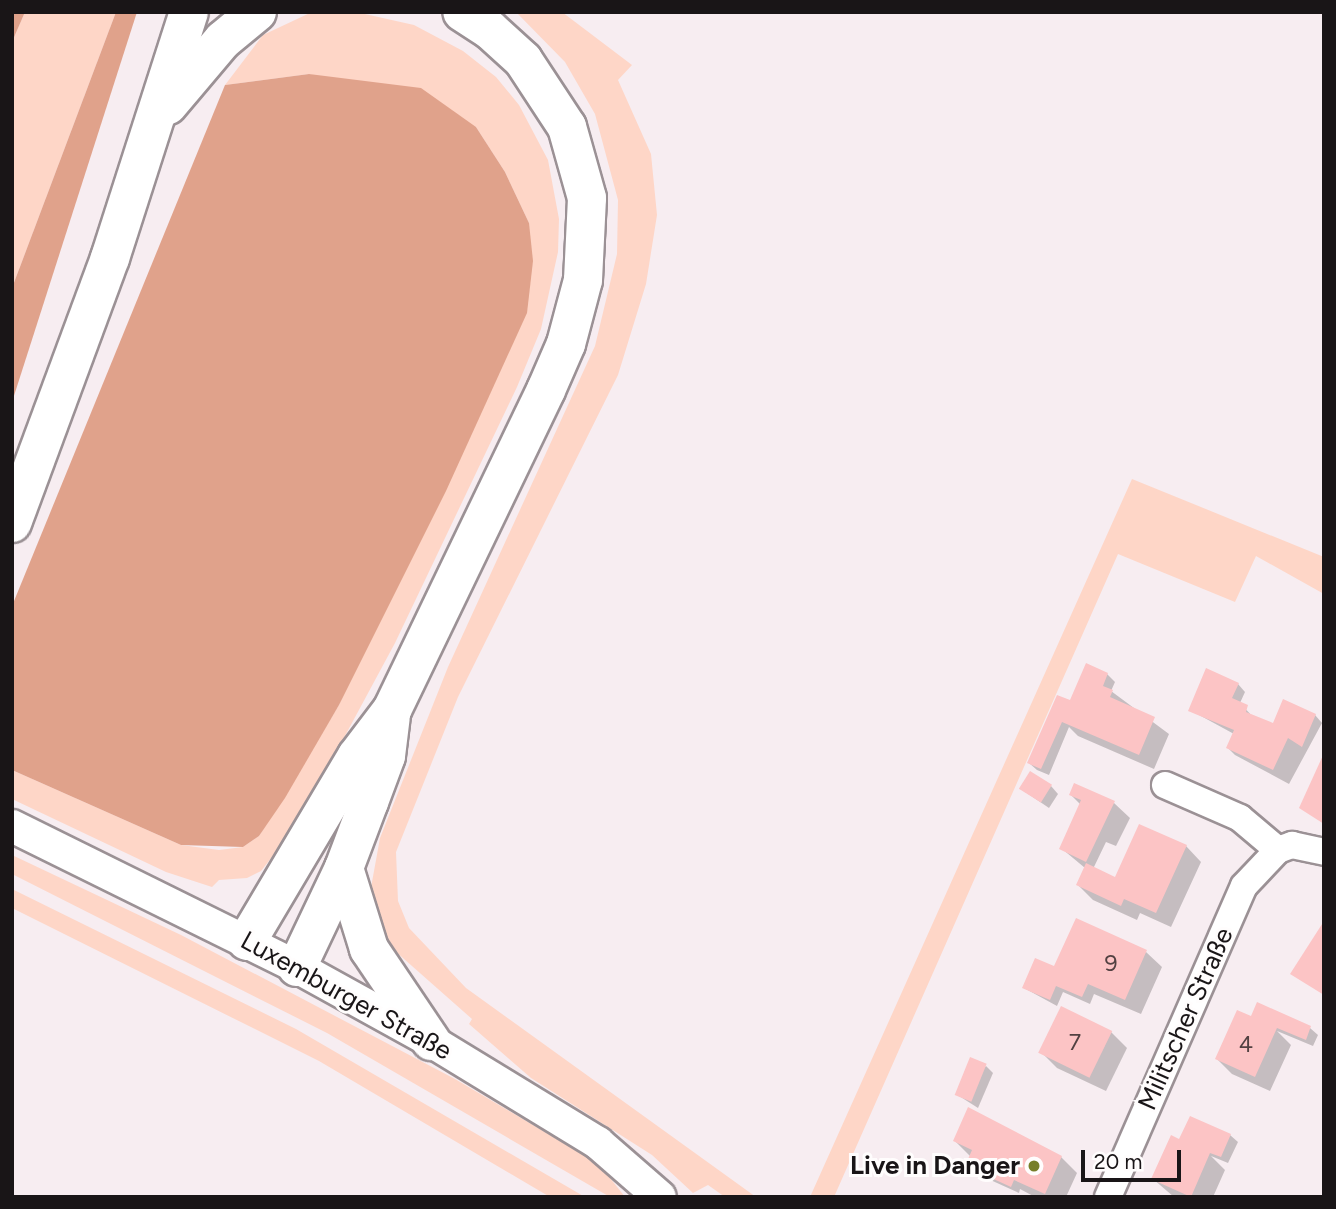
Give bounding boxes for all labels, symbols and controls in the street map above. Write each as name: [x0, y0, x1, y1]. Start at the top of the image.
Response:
street label: Militscher Straße: [1132, 923, 1240, 1115]
street label: Luxemburger Straße: [235, 925, 457, 1067]
house number: 9: [1104, 949, 1118, 977]
house number: 7: [1069, 1028, 1081, 1056]
house number: 4: [1239, 1030, 1253, 1058]
scale bar: [1084, 1136, 1184, 1180]
text: 20 m: [1094, 1149, 1142, 1174]
place label: Live in Danger: [850, 1150, 1020, 1182]
marker: Live in Danger: [1026, 1158, 1042, 1174]

